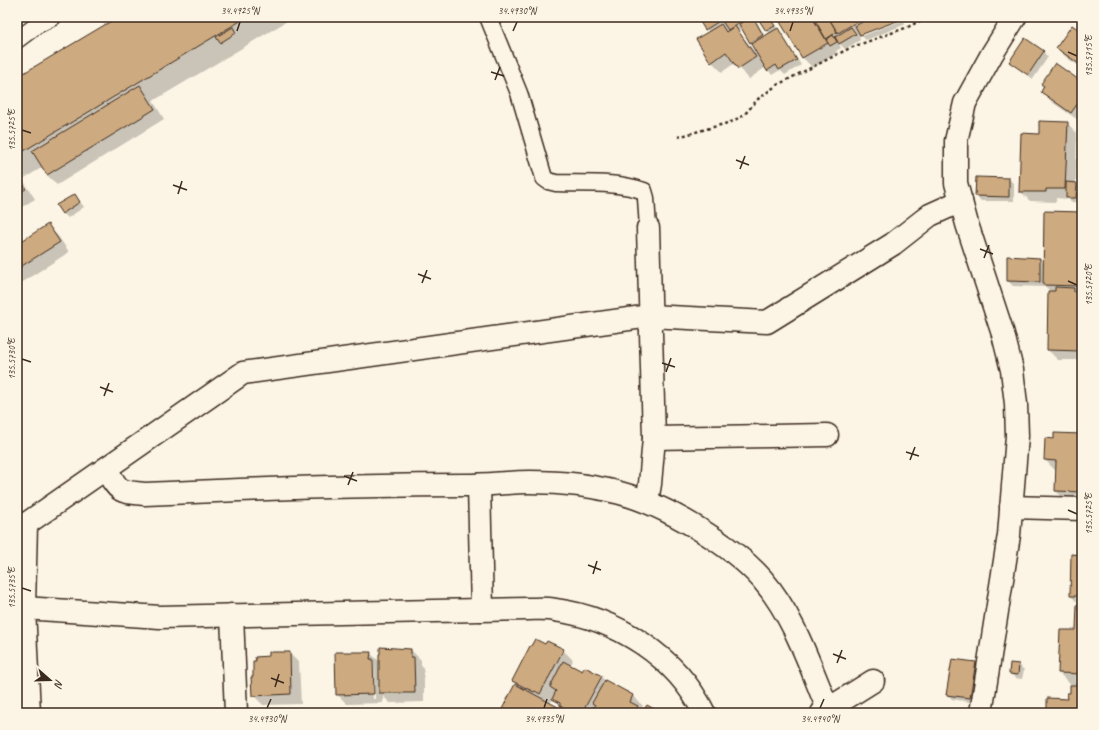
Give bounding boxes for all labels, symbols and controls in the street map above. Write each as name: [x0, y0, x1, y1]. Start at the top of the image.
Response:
text: 34.4925°N: [221, 4, 261, 17]
text: 34.4930°N: [498, 4, 538, 17]
text: 34.4935°N: [774, 4, 814, 17]
text: 135.5715°E: [1082, 33, 1095, 77]
text: 135.5725°E: [5, 107, 18, 151]
text: 135.5720°E: [1082, 262, 1095, 306]
text: 135.5730°E: [5, 336, 18, 380]
text: 135.5725°E: [1082, 491, 1095, 535]
text: 135.5735°E: [5, 565, 18, 609]
north arrow: [30, 660, 70, 700]
text: N: [51, 678, 67, 691]
text: 34.4930°N: [248, 712, 288, 725]
text: 34.4935°N: [525, 712, 565, 725]
text: 34.4940°N: [801, 712, 841, 725]

